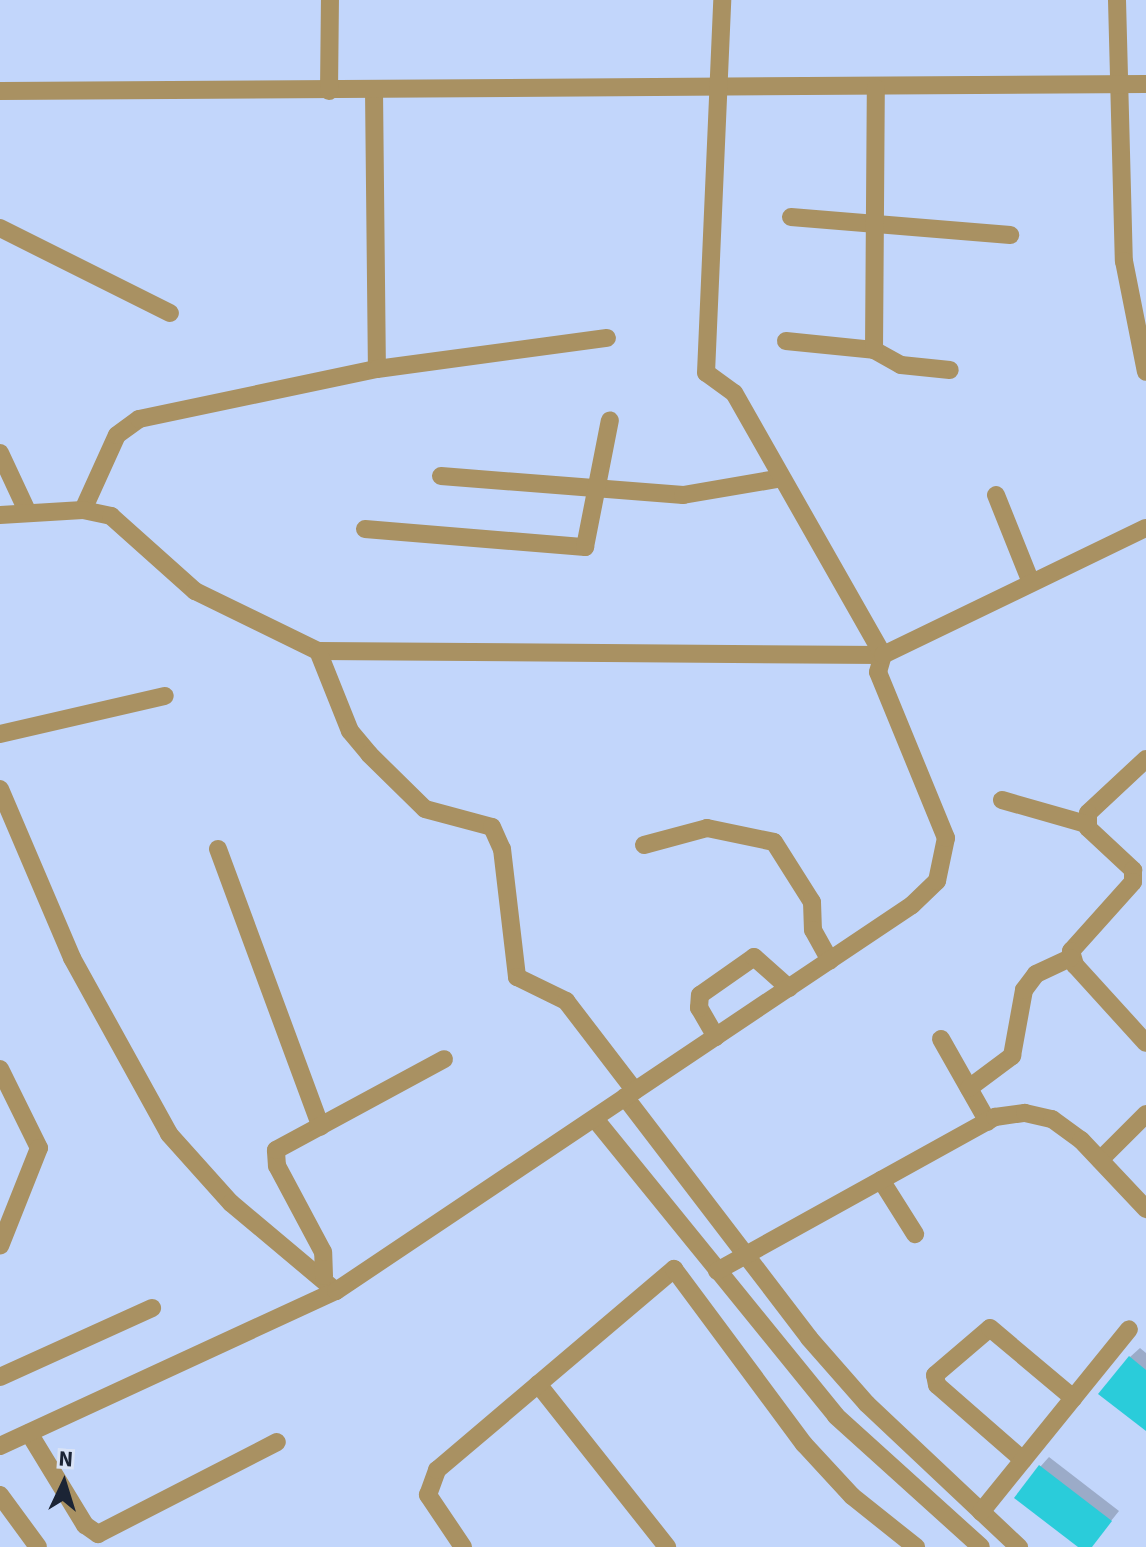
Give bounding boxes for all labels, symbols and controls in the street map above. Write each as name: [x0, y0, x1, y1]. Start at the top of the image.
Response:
north arrow: [24, 1443, 104, 1523]
text: N: [57, 1443, 74, 1476]

